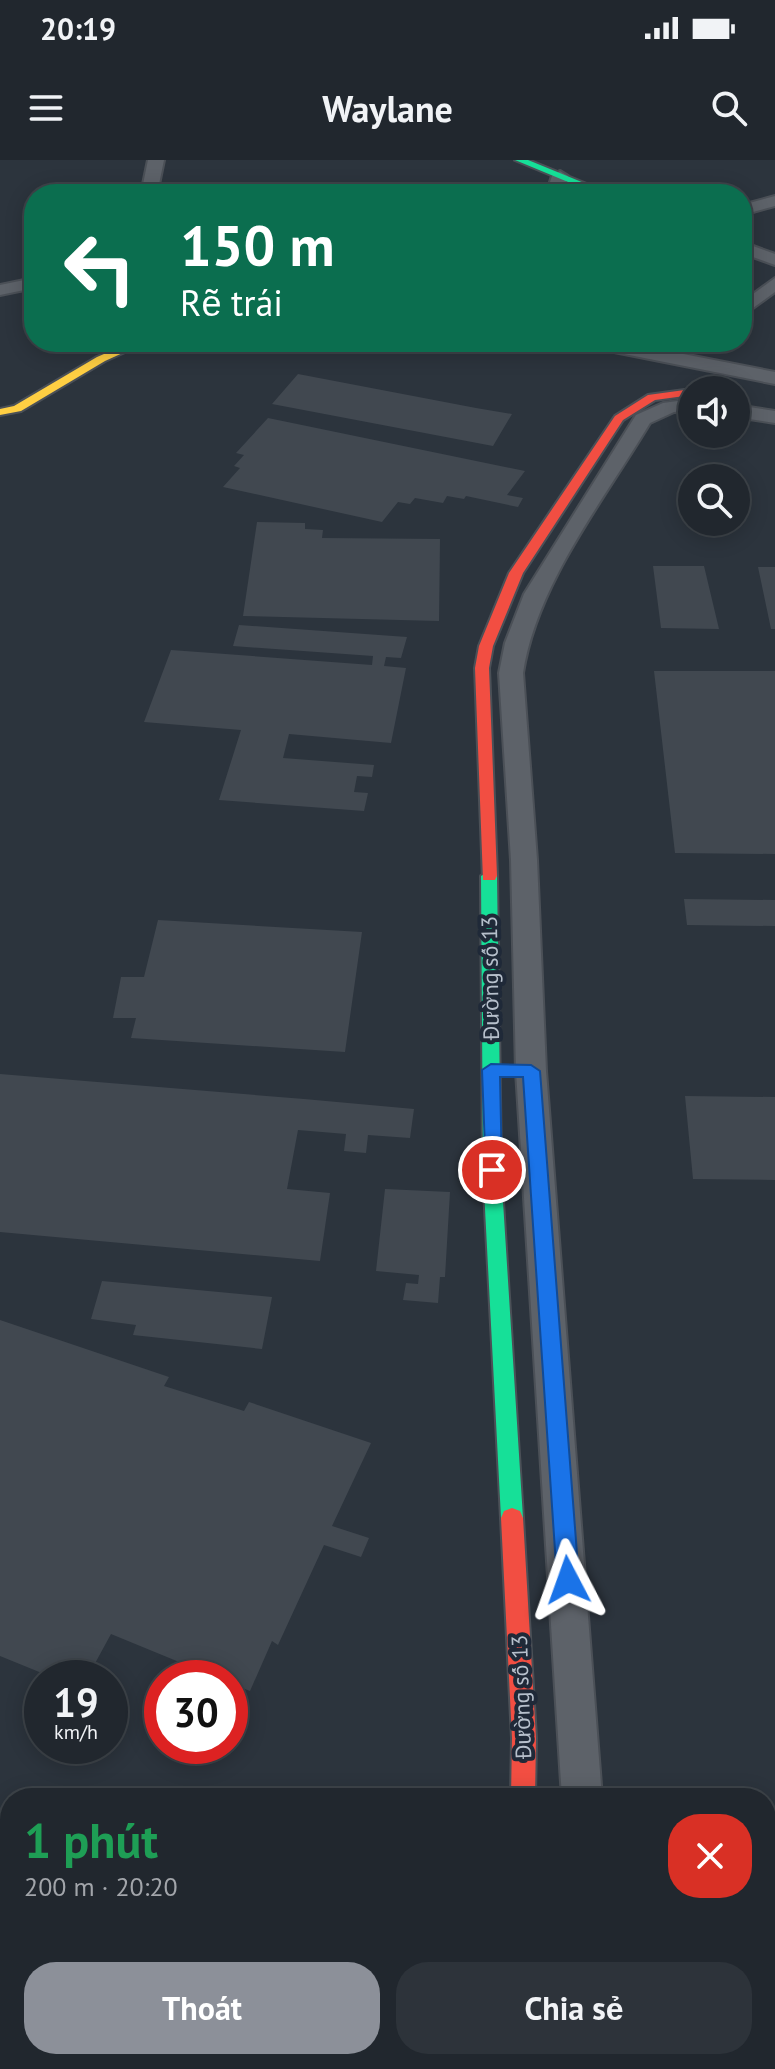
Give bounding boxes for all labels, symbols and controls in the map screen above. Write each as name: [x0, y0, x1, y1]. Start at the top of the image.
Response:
text: 20:19: [40, 9, 116, 48]
text: Waylane: [322, 85, 453, 132]
icon: menu: [24, 86, 68, 130]
icon: search: [707, 86, 751, 130]
text: 150 m: [180, 209, 335, 281]
icon: left: [48, 216, 152, 320]
text: Rẽ trái: [180, 279, 283, 326]
map controls: [678, 376, 750, 536]
button: sound: [678, 376, 750, 448]
button: search: [678, 464, 750, 536]
street label: Đường số 13: [475, 916, 505, 1041]
pin: [458, 1136, 526, 1204]
icon: arrive: [470, 1148, 514, 1192]
position arrow: [526, 1538, 610, 1622]
street label: Đường số 13: [505, 1634, 537, 1761]
speed limit sign: 30: [144, 1660, 248, 1764]
text: 19: [53, 1676, 99, 1728]
text: km/h: [54, 1719, 98, 1745]
text: 1 phút: [24, 1809, 158, 1871]
button: close: [668, 1814, 752, 1898]
text: 200 m · 20:20: [24, 1870, 178, 1903]
button: Thoát: [24, 1962, 380, 2054]
button: Chia sẻ: [396, 1962, 752, 2054]

